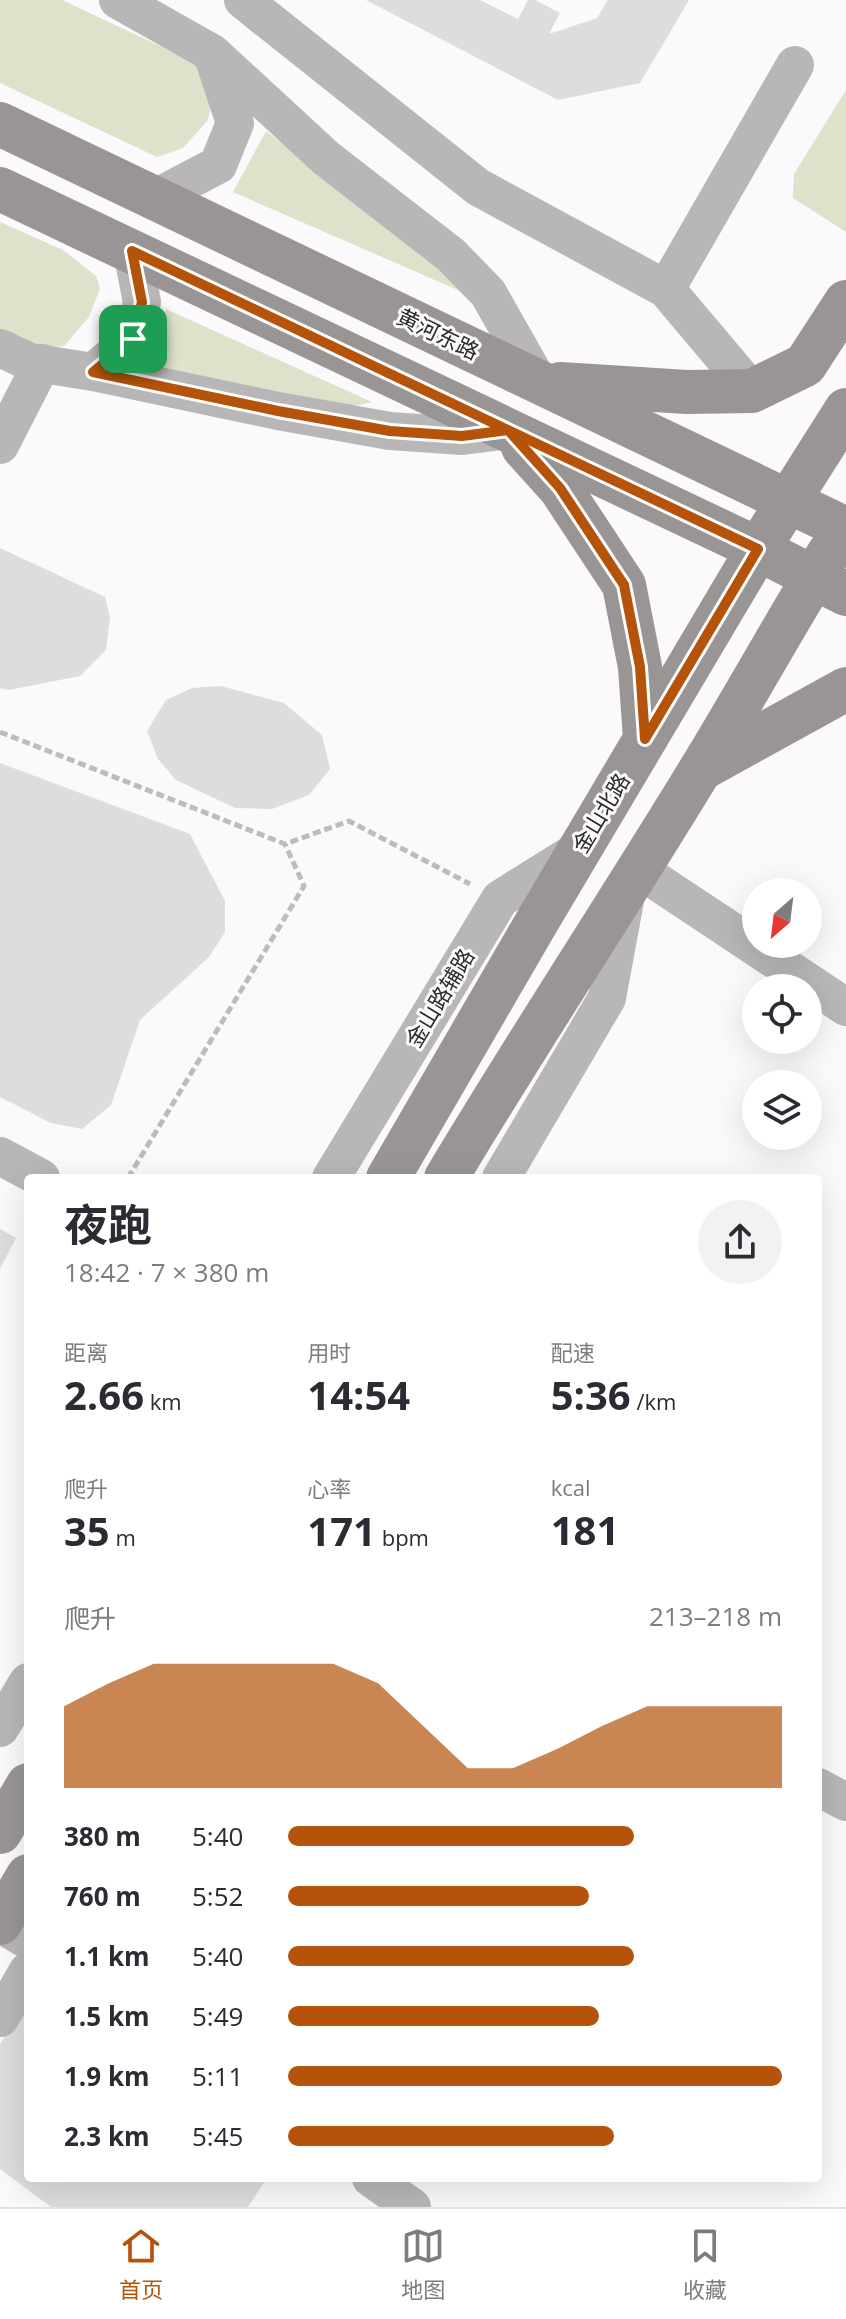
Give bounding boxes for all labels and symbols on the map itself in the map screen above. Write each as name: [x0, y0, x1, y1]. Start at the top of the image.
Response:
street label: 黄河东路: [392, 300, 485, 366]
pin: [99, 305, 167, 373]
street label: 金山北路: [565, 767, 636, 858]
north arrow: [742, 878, 822, 958]
street label: 金山路辅路: [398, 943, 480, 1052]

